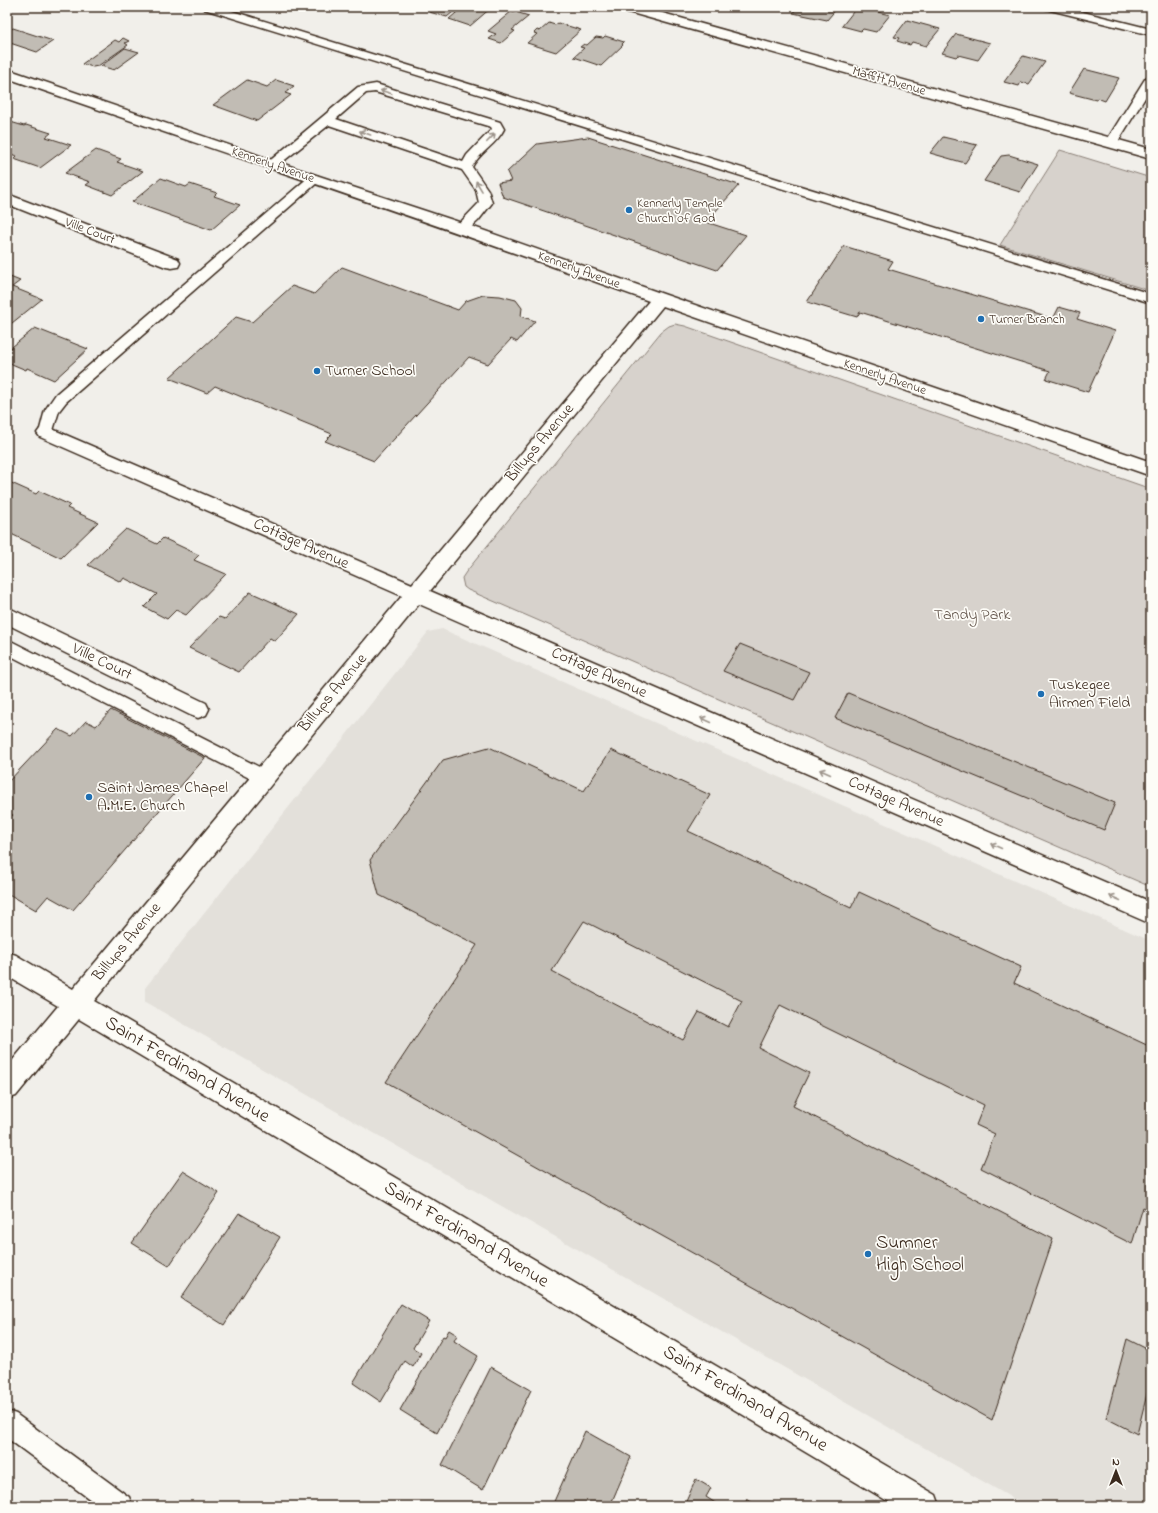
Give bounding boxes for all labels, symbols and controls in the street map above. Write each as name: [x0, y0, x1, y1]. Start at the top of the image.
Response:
street label: Maffitt Avenue: [850, 61, 928, 101]
one-way arrow: [380, 88, 393, 95]
one-way arrow: [359, 129, 372, 136]
one-way arrow: [486, 133, 496, 143]
street label: Kennerly Avenue: [229, 142, 317, 189]
one-way arrow: [475, 181, 484, 192]
place label: Kennerly Temple Church of God: [637, 194, 723, 228]
marker: Kennerly Temple Church of God: [624, 205, 634, 215]
street label: Ville Court: [61, 212, 118, 249]
street label: Kennerly Avenue: [535, 246, 623, 295]
place label: Turner Branch: [989, 310, 1065, 329]
marker: Turner Branch: [976, 314, 986, 324]
street label: Kennerly Avenue: [841, 354, 929, 401]
place label: Turner School: [325, 359, 415, 383]
marker: Turner School: [312, 366, 322, 376]
street label: Billups Avenue: [499, 398, 581, 489]
street label: Cottage Avenue: [249, 512, 354, 576]
park label: Tandy Park: [934, 603, 1011, 627]
street label: Ville Court: [67, 637, 137, 687]
street label: Cottage Avenue: [547, 641, 652, 705]
street label: Billups Avenue: [292, 648, 374, 739]
place label: Tuskegee Airmen Field: [1049, 673, 1130, 715]
marker: Tuskegee Airmen Field: [1036, 689, 1046, 699]
one-way arrow: [701, 716, 713, 723]
one-way arrow: [820, 767, 832, 775]
street label: Cottage Avenue: [844, 770, 949, 834]
place label: Saint James Chapel A.M.E. Church: [97, 776, 228, 818]
marker: Saint James Chapel A.M.E. Church: [84, 792, 94, 802]
one-way arrow: [990, 842, 1002, 849]
one-way arrow: [1110, 894, 1122, 901]
street label: Billups Avenue: [86, 897, 168, 988]
street label: Saint Ferdinand Avenue: [99, 1010, 275, 1130]
street label: Saint Ferdinand Avenue: [378, 1175, 554, 1295]
place label: Sumner High School: [876, 1230, 964, 1281]
marker: Sumner High School: [863, 1249, 873, 1259]
street label: Saint Ferdinand Avenue: [657, 1339, 833, 1459]
north arrow: [1096, 1451, 1136, 1491]
text: N: [1112, 1454, 1120, 1470]

